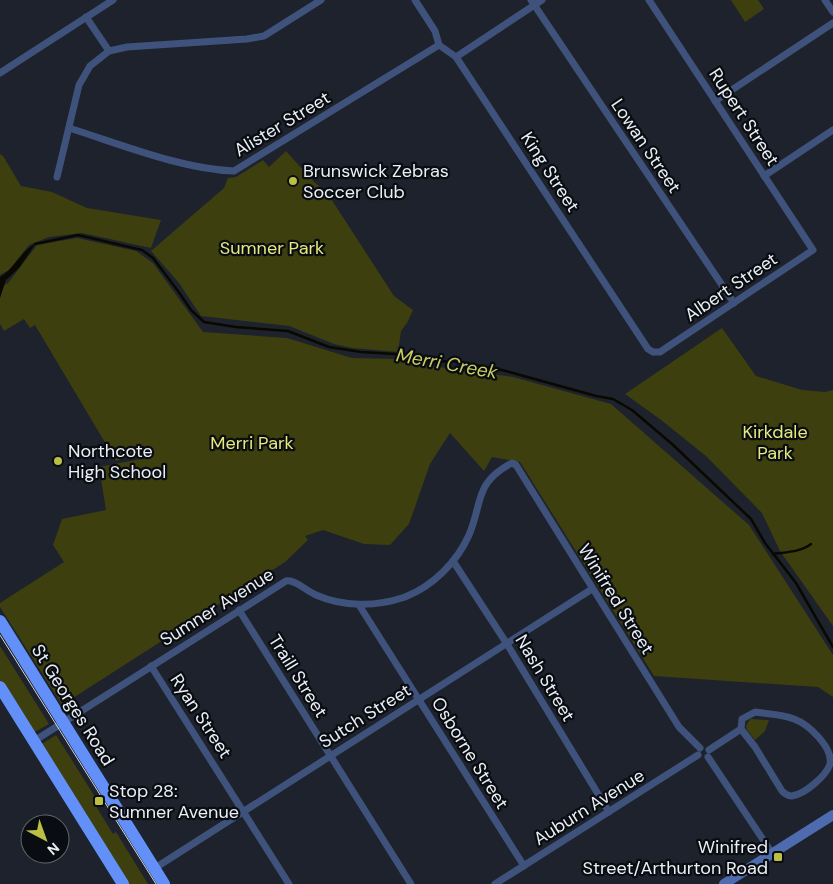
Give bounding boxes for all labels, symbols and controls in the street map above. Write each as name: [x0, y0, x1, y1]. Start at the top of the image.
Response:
street label: Rupert Street: [703, 63, 785, 171]
street label: Alister Street: [229, 86, 335, 162]
street label: Lowan Street: [606, 94, 686, 198]
street label: King Street: [515, 127, 585, 217]
place label: Brunswick Zebras Soccer Club: [303, 159, 449, 204]
marker: Brunswick Zebras Soccer Club: [287, 175, 299, 187]
park label: Sumner Park: [220, 236, 324, 260]
street label: Albert Street: [680, 247, 782, 327]
water label: Merri Creek: [394, 342, 500, 385]
park label: Kirkdale Park: [742, 420, 808, 465]
park label: Merri Park: [210, 431, 294, 455]
place label: Northcote High School: [68, 439, 166, 484]
marker: Northcote High School: [52, 455, 64, 467]
street label: Winifred Street: [572, 539, 660, 659]
street label: Sumner Avenue: [156, 562, 278, 652]
street label: Traill Street: [263, 630, 333, 722]
street label: Nash Street: [510, 630, 580, 726]
street label: St Georges Road: [26, 640, 120, 770]
street label: Ryan Street: [165, 669, 237, 763]
street label: Sutch Street: [315, 678, 415, 754]
street label: Osborne Street: [426, 692, 514, 814]
street label: Auburn Avenue: [529, 763, 649, 851]
place label: Stop 28: Sumner Avenue: [109, 779, 239, 824]
marker: Stop 28: Sumner Avenue: [93, 795, 105, 807]
north arrow: [20, 814, 70, 864]
place label: Winifred Street/Arthurton Road: [582, 835, 768, 880]
text: N: [44, 839, 63, 859]
marker: Winifred Street/Arthurton Road: [772, 851, 784, 863]

